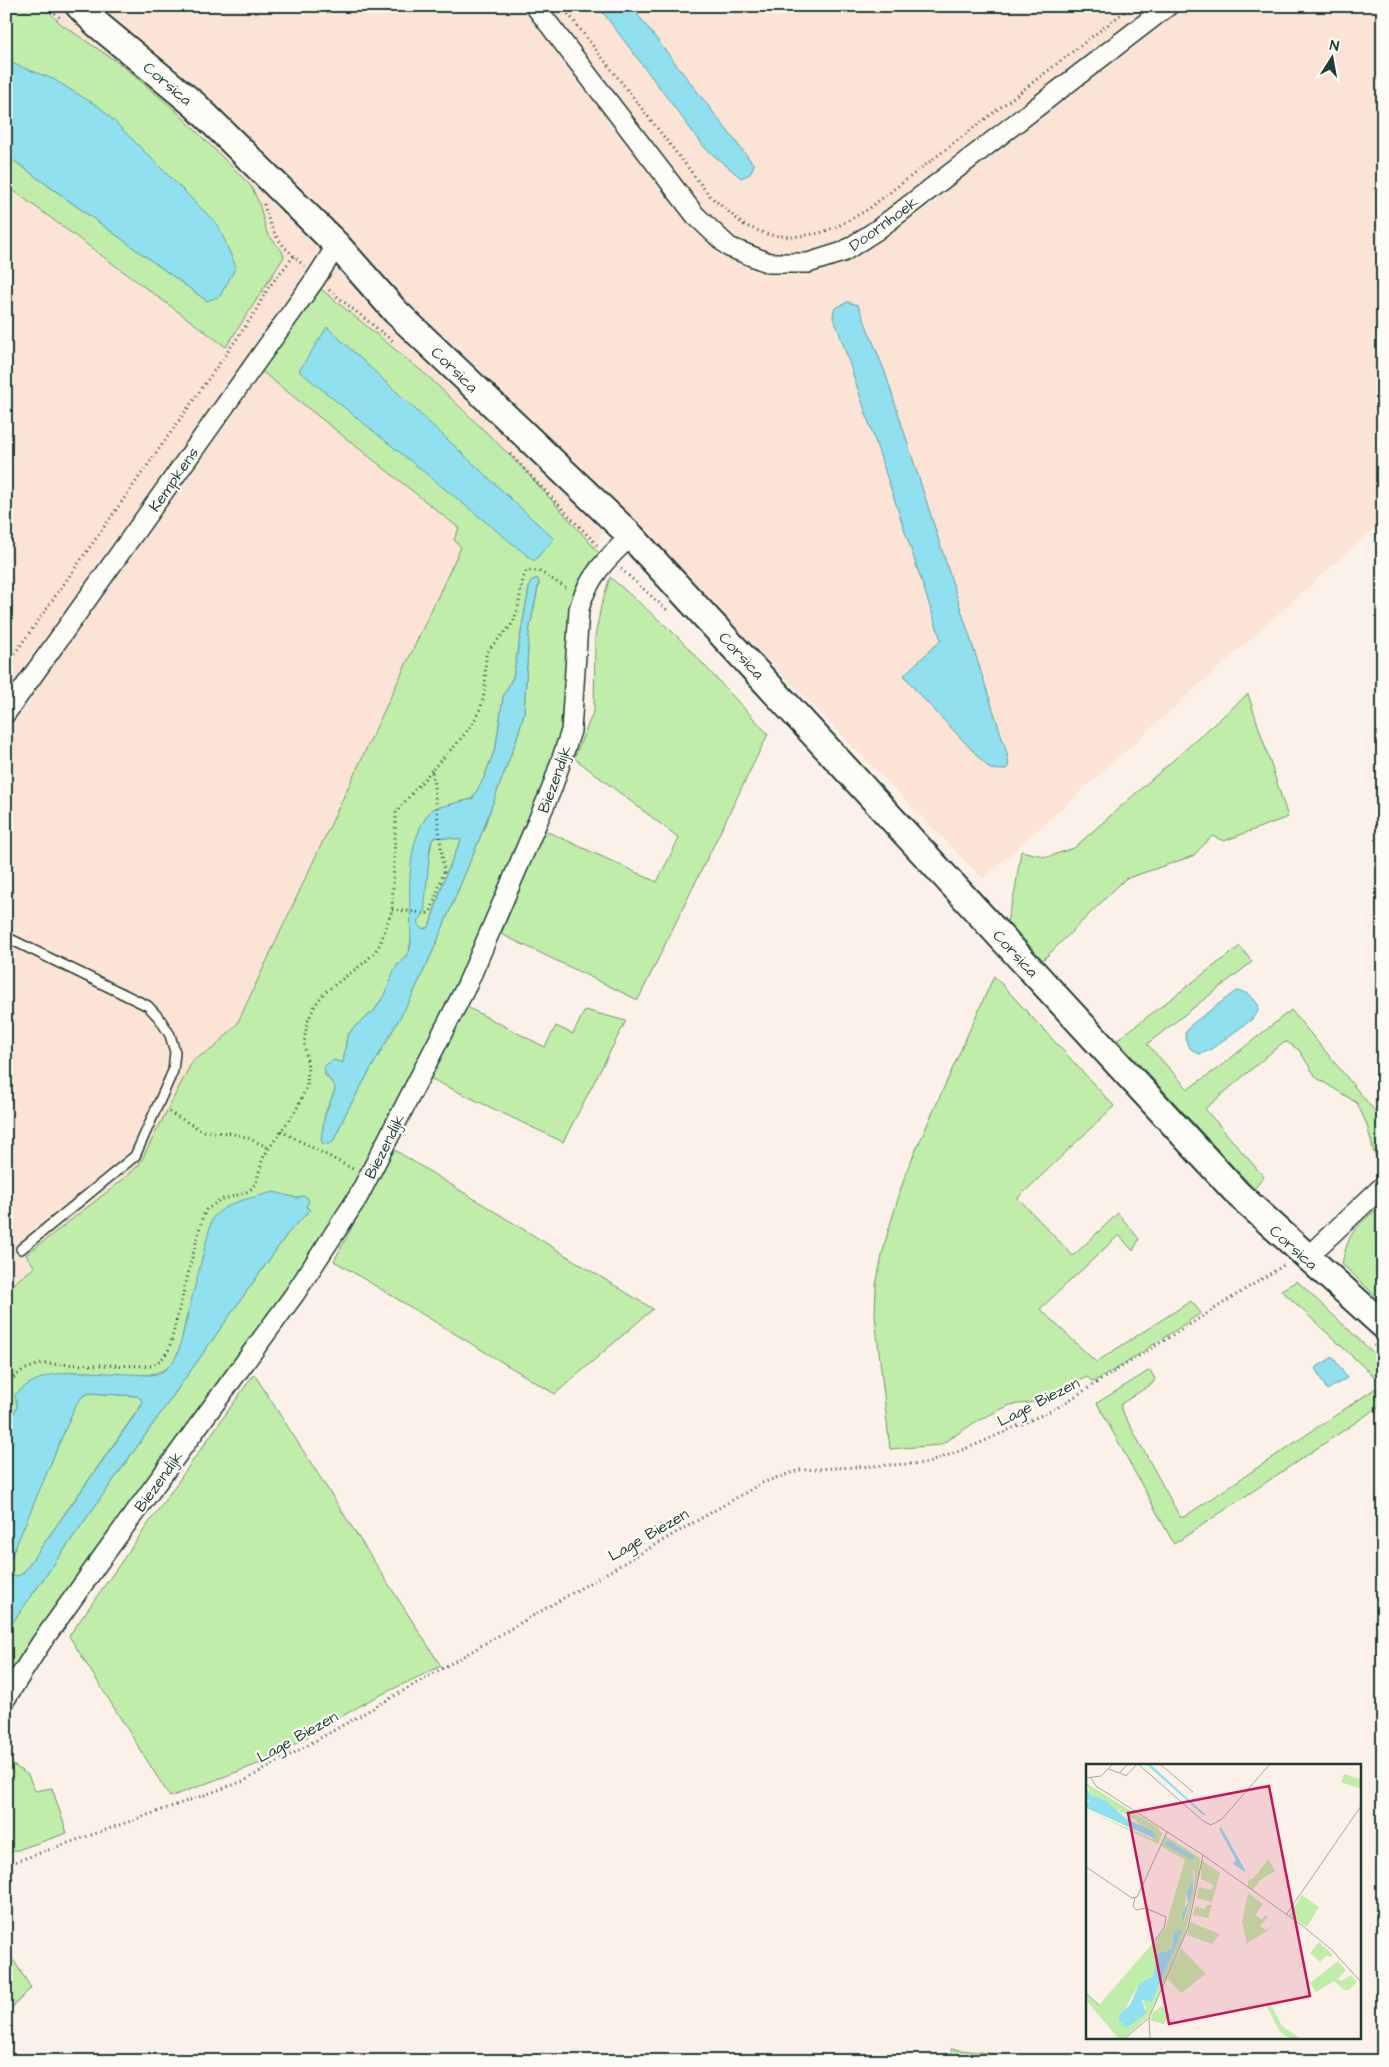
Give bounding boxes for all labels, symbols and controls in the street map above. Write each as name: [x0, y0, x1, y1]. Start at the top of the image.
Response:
north arrow: [1306, 32, 1356, 82]
text: N: [1328, 36, 1341, 57]
street label: Corsica: [138, 57, 197, 111]
street label: Doornhoek: [845, 191, 923, 256]
street label: Corsica: [426, 342, 483, 398]
street label: Kempkens: [144, 443, 204, 516]
street label: Corsica: [713, 627, 769, 684]
street label: Biezendijk: [533, 742, 577, 816]
street label: Corsica: [987, 925, 1043, 982]
street label: Biezendijk: [359, 1110, 411, 1183]
street label: Corsica: [1264, 1220, 1322, 1275]
street label: Lage Biezen: [994, 1372, 1084, 1433]
street label: Biezendijk: [129, 1447, 188, 1517]
street label: Lage Biezen: [604, 1503, 693, 1568]
street label: Lage Biezen: [253, 1706, 342, 1769]
inset map: [1086, 1764, 1362, 2040]

